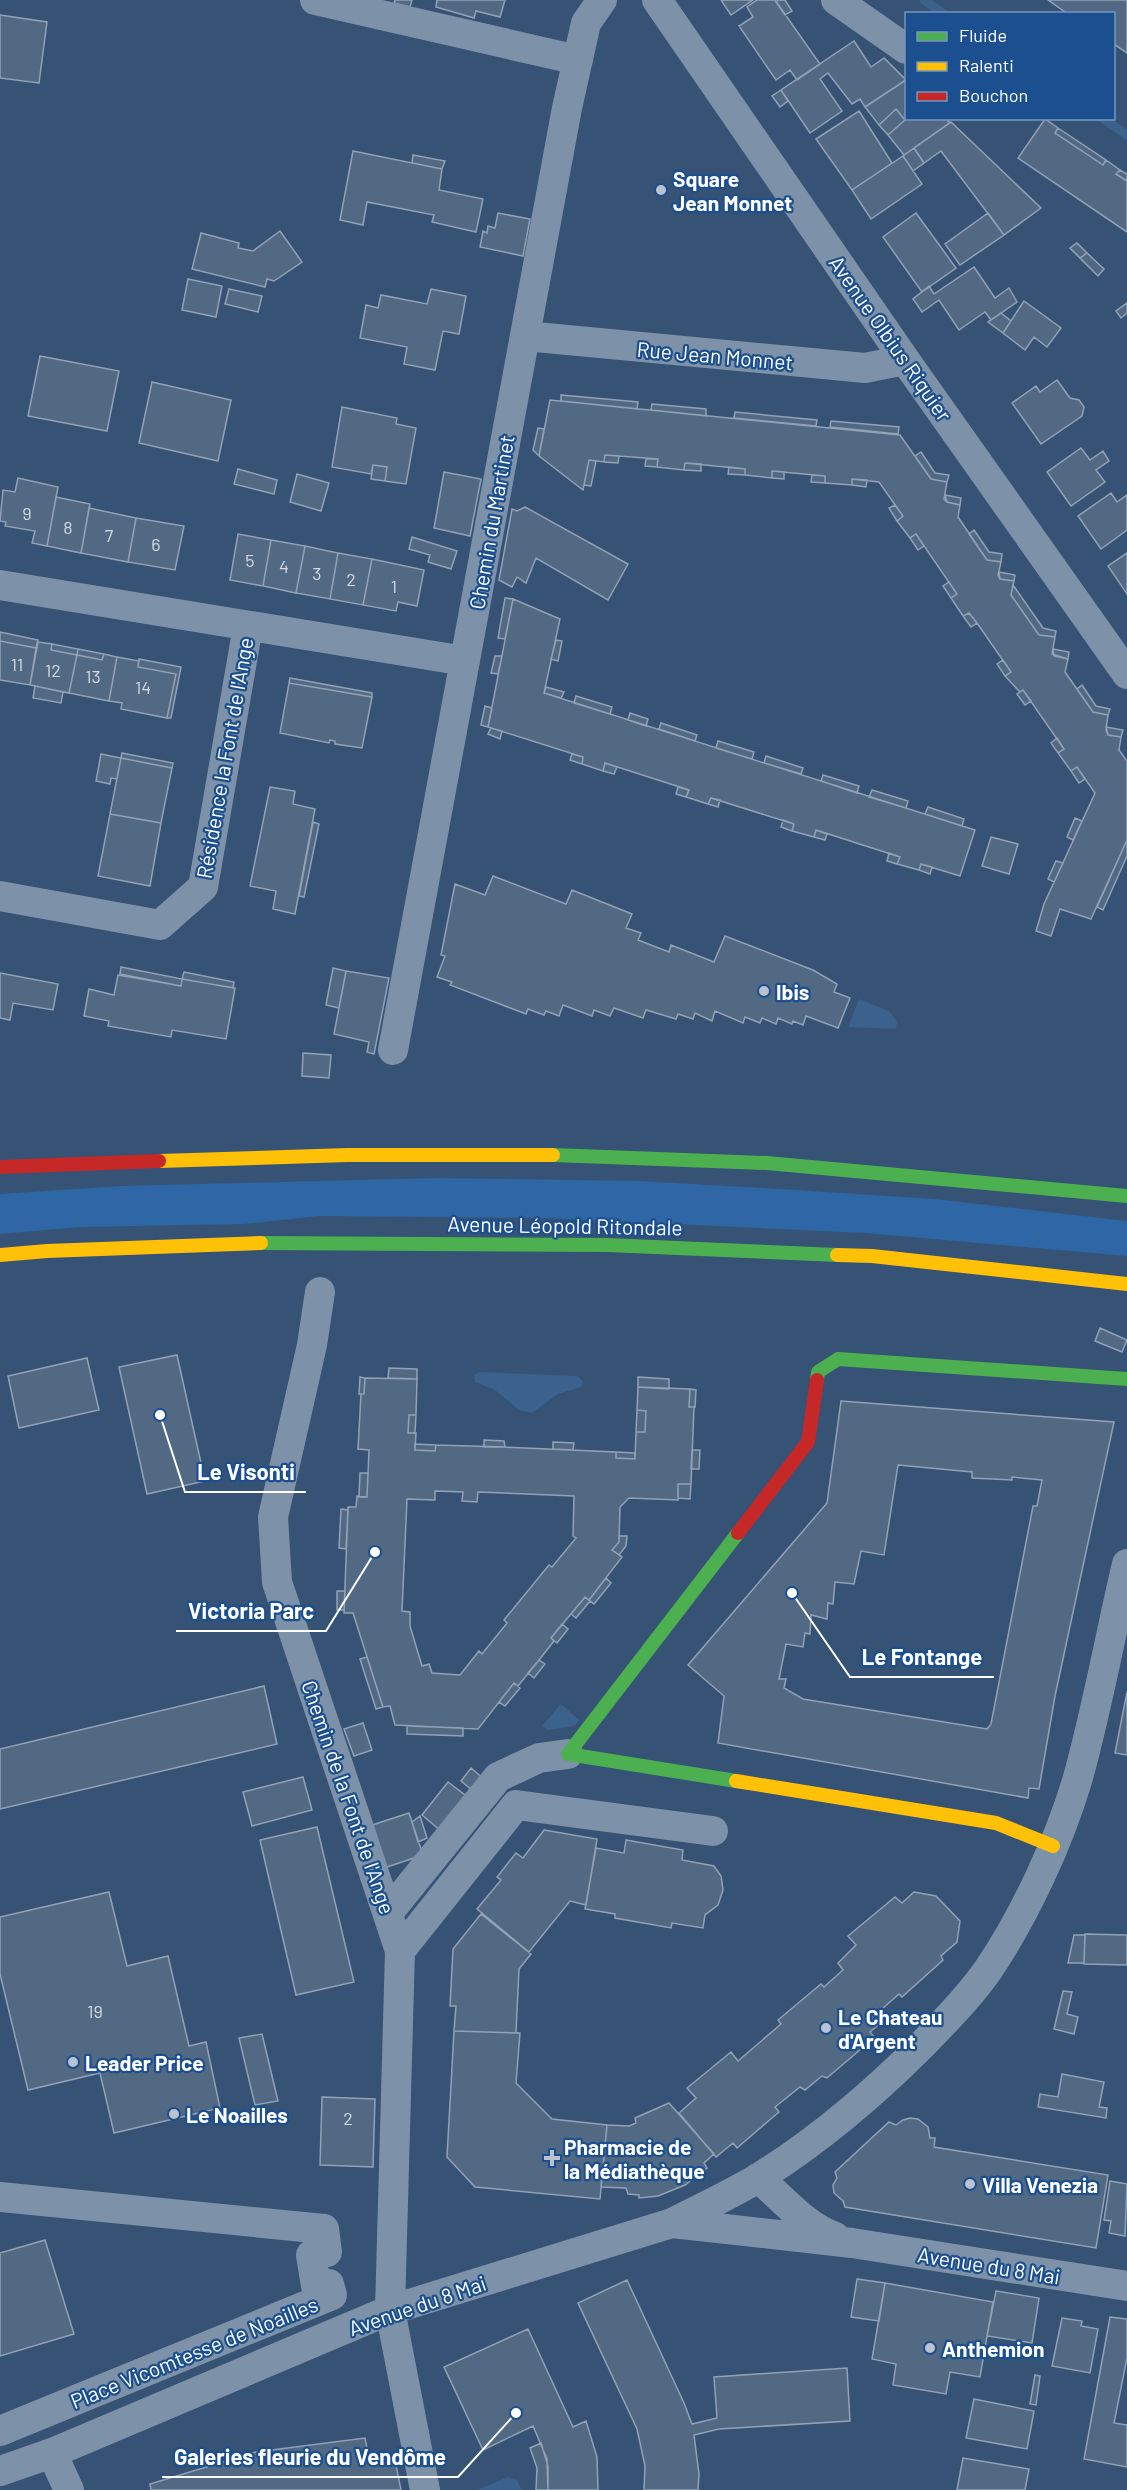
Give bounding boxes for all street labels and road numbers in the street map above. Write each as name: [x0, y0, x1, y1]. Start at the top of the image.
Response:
street label: Avenue Olbius Riquier: [824, 250, 958, 426]
street label: Rue Jean Monnet: [636, 336, 794, 374]
street label: Chemin du Martinet: [463, 433, 519, 611]
street label: Résidence la Font de l'Ange: [190, 635, 258, 881]
street label: Avenue Léopold Ritondale: [447, 1210, 683, 1240]
street label: Chemin de la Font de l'Ange: [297, 1677, 401, 1917]
street label: Avenue du 8 Mai: [916, 2241, 1062, 2289]
street label: Avenue du 8 Mai: [345, 2270, 489, 2340]
street label: Place Vicomtesse de Noailles: [67, 2291, 321, 2413]

